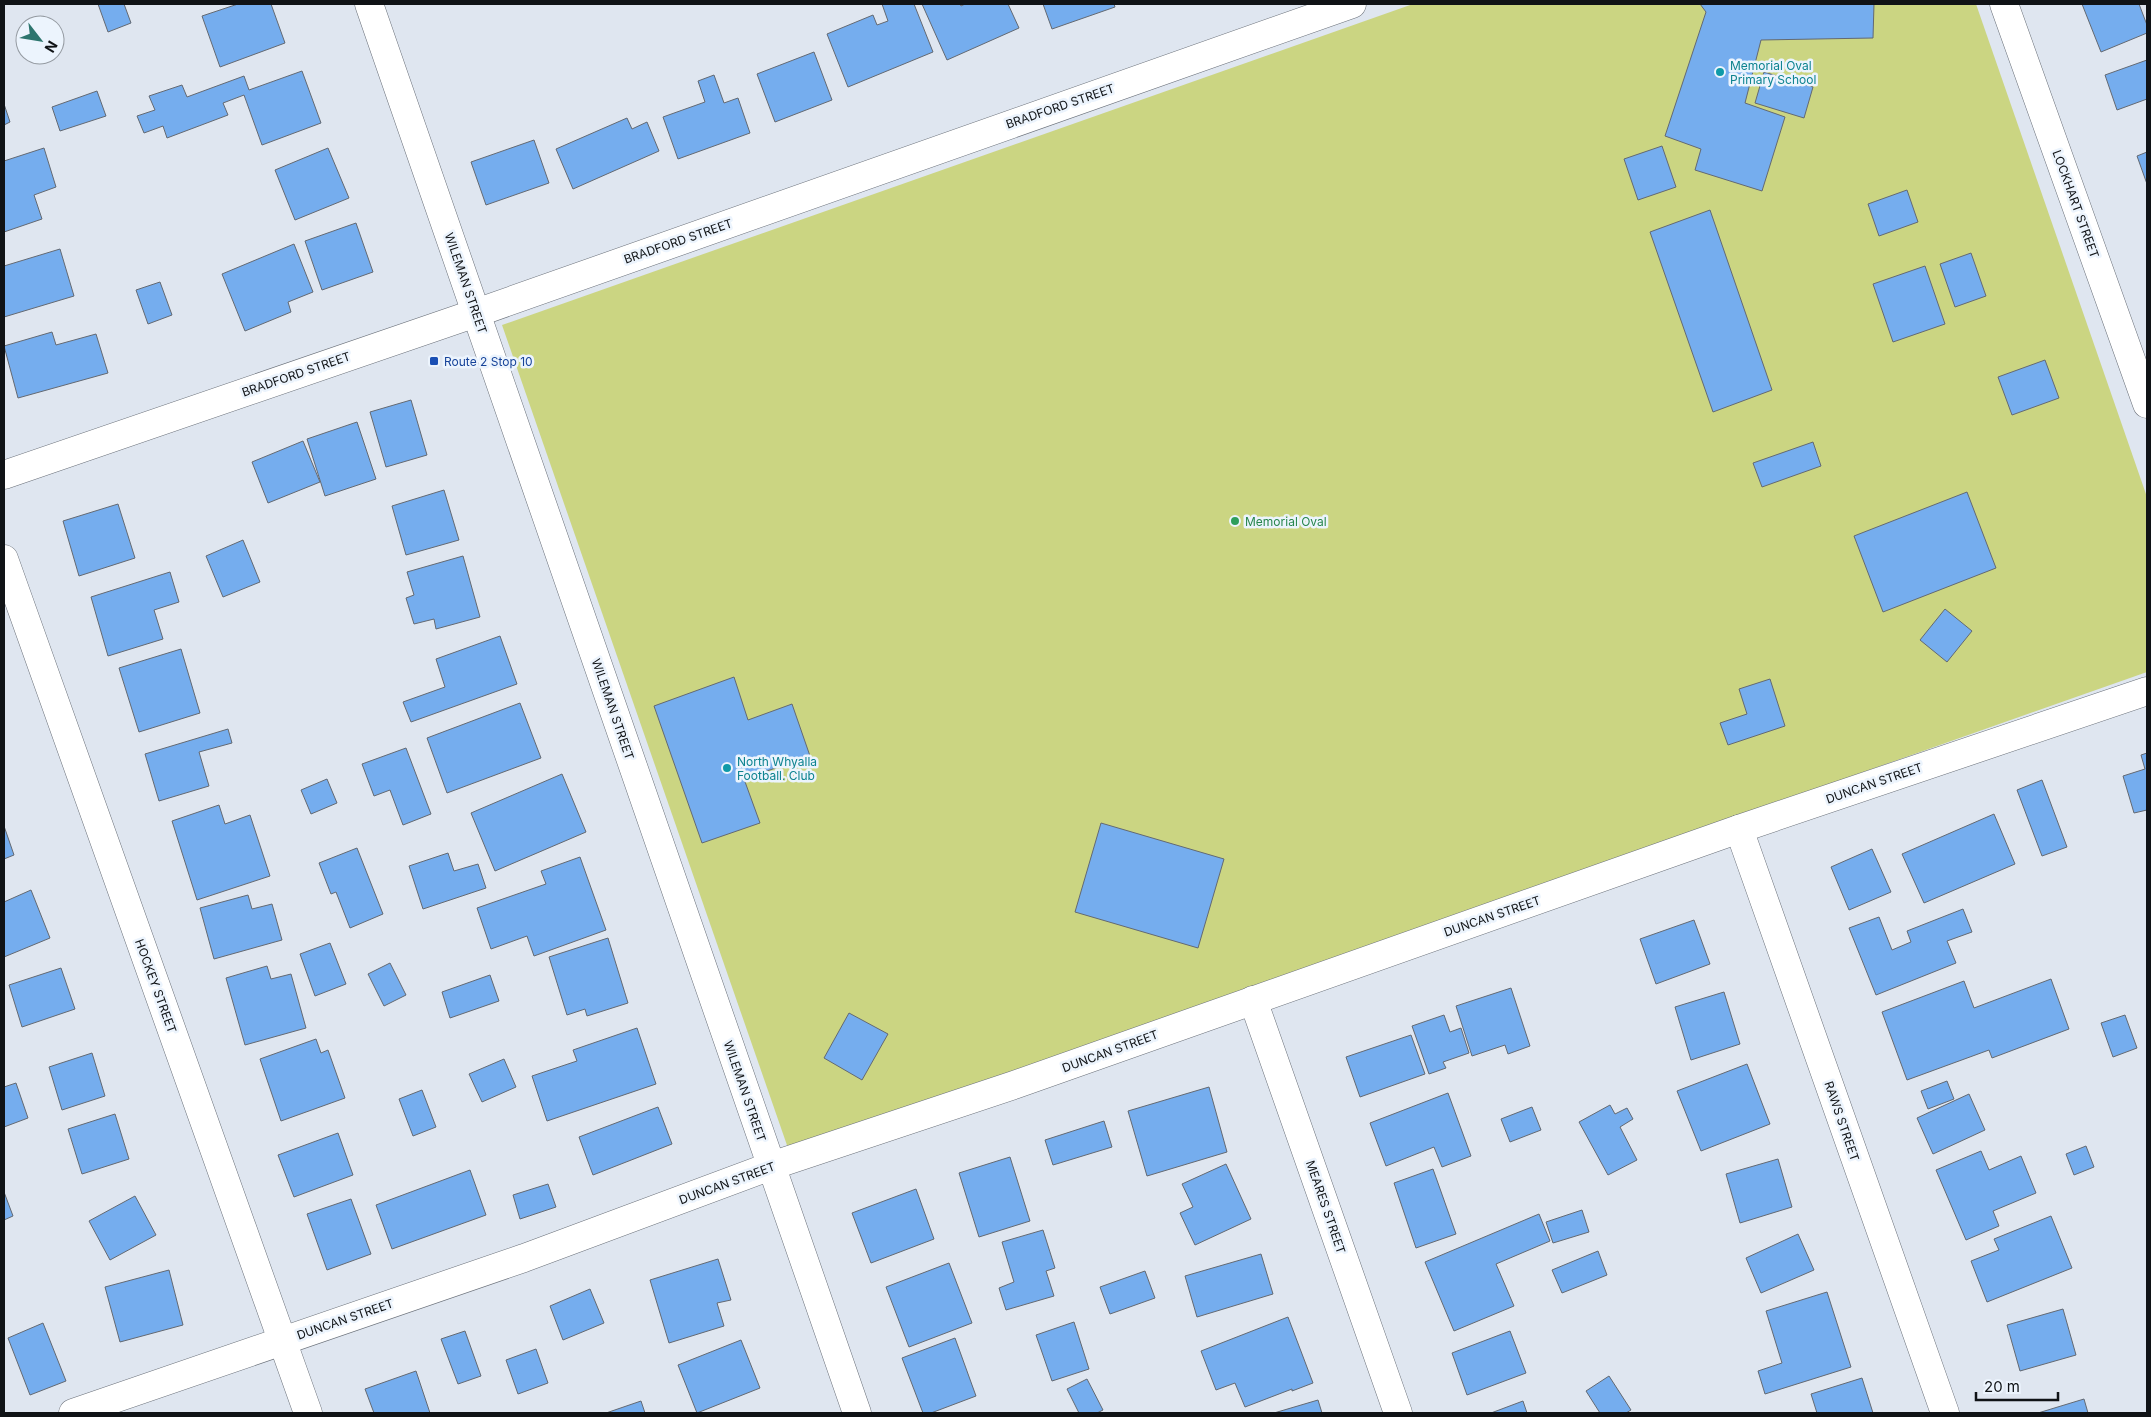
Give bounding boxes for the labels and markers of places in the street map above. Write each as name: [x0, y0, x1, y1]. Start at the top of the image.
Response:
place label: Memorial Oval Primary School: [1730, 58, 1816, 87]
marker: Memorial Oval Primary School: [1714, 66, 1726, 78]
place label: Route 2 Stop 10: [444, 354, 533, 369]
marker: Route 2 Stop 10: [428, 355, 440, 367]
place label: Memorial Oval: [1245, 514, 1327, 529]
marker: Memorial Oval: [1229, 515, 1241, 527]
place label: North Whyalla Football. Club: [737, 754, 817, 783]
marker: North Whyalla Football. Club: [721, 762, 733, 774]

